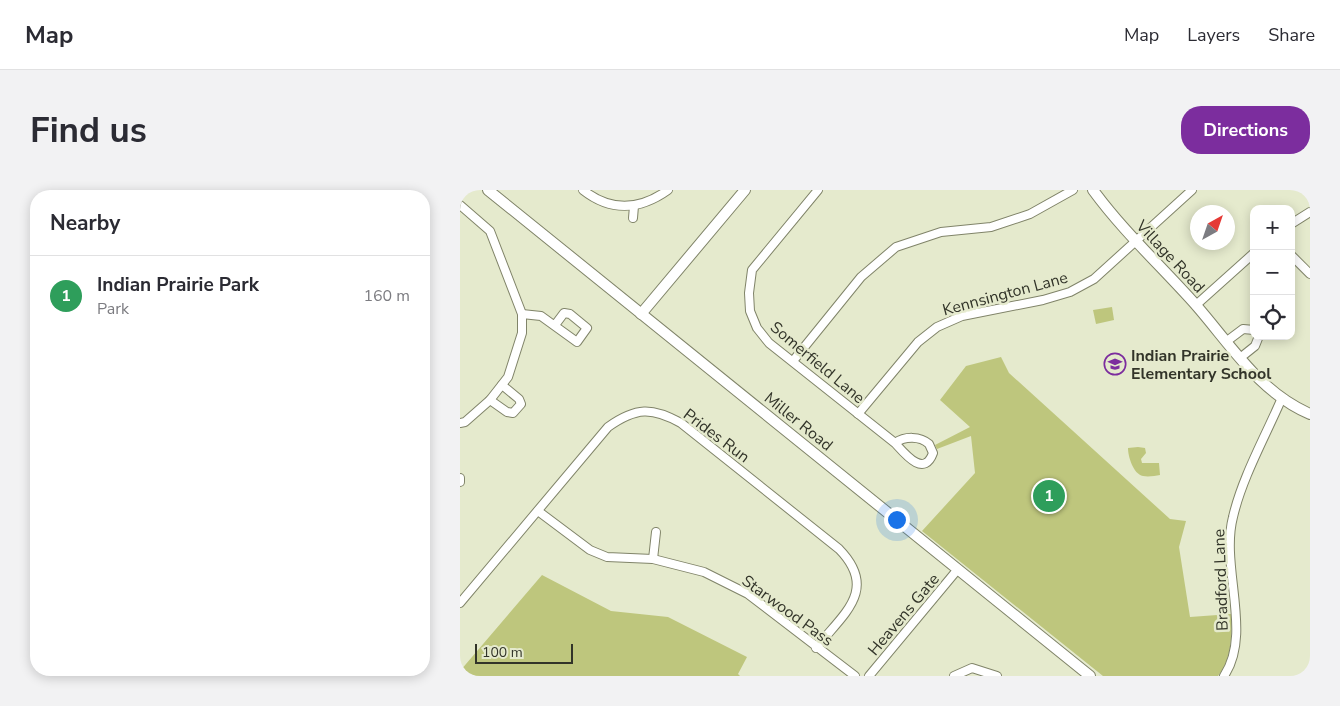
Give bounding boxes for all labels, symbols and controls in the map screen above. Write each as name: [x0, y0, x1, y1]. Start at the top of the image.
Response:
text: Map: [25, 19, 73, 51]
text: Map: [1124, 23, 1159, 47]
text: Layers: [1187, 23, 1240, 47]
text: Share: [1268, 23, 1315, 47]
button: Directions: [1181, 106, 1310, 154]
text: Find us: [30, 107, 147, 154]
north arrow: [1190, 205, 1235, 250]
map controls: [1250, 205, 1295, 340]
button: +: [1250, 205, 1295, 250]
text: Nearby: [50, 209, 120, 237]
street label: Village Road: [1130, 215, 1210, 298]
button: −: [1250, 250, 1295, 295]
street label: Kennsington Lane: [940, 267, 1070, 321]
text: Indian Prairie Park: [97, 272, 259, 298]
text: 1: [61, 285, 71, 307]
text: 160 m: [363, 285, 410, 307]
button: locate: [1250, 295, 1295, 340]
text: Park: [97, 298, 129, 320]
street label: Somerfield Lane: [765, 317, 869, 409]
place label: Indian Prairie Elementary School: [1131, 345, 1271, 385]
school or university icon: Indian Prairie Elementary School: [1103, 352, 1127, 376]
street label: Miller Road: [759, 387, 837, 456]
street label: Prides Run: [679, 404, 754, 468]
pin: 1: [1033, 477, 1065, 515]
your location: [884, 507, 910, 533]
street label: Bradford Lane: [1208, 529, 1234, 631]
street label: Heavens Gate: [863, 569, 945, 660]
street label: Starwood Pass: [737, 570, 838, 652]
scale bar: [475, 641, 572, 664]
text: 100 m: [482, 643, 523, 662]

